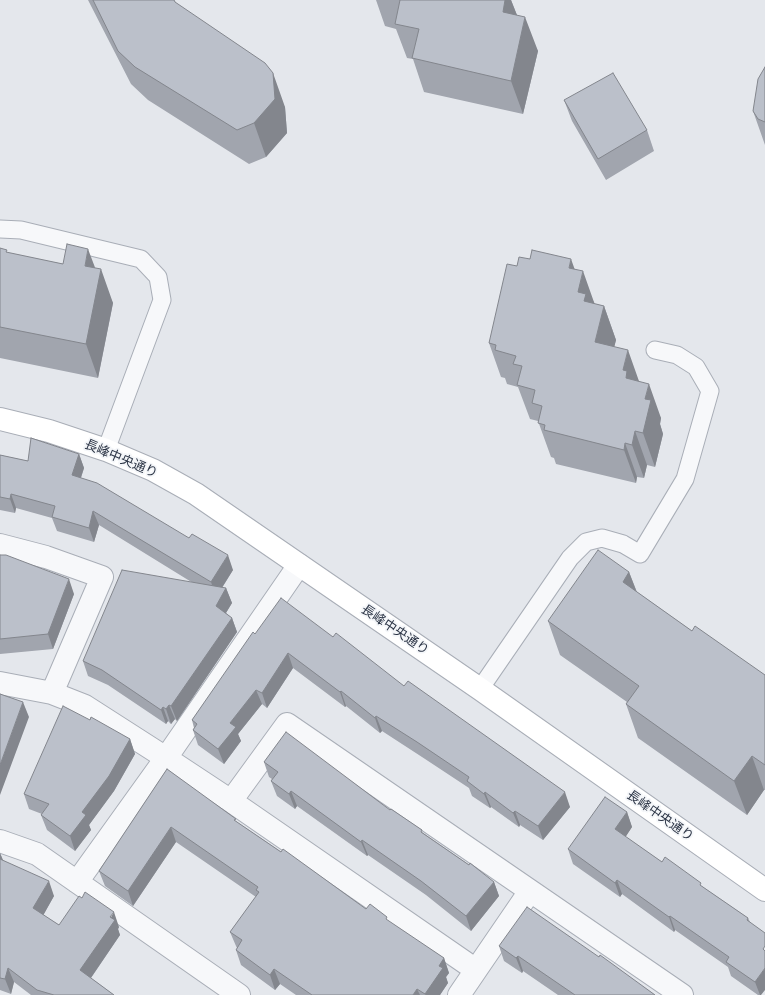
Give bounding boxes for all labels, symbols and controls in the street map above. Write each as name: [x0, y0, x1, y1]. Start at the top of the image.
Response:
street label: 長峰中央通り: [82, 437, 160, 481]
street label: 長峰中央通り: [358, 602, 432, 658]
street label: 長峰中央通り: [624, 787, 696, 845]

